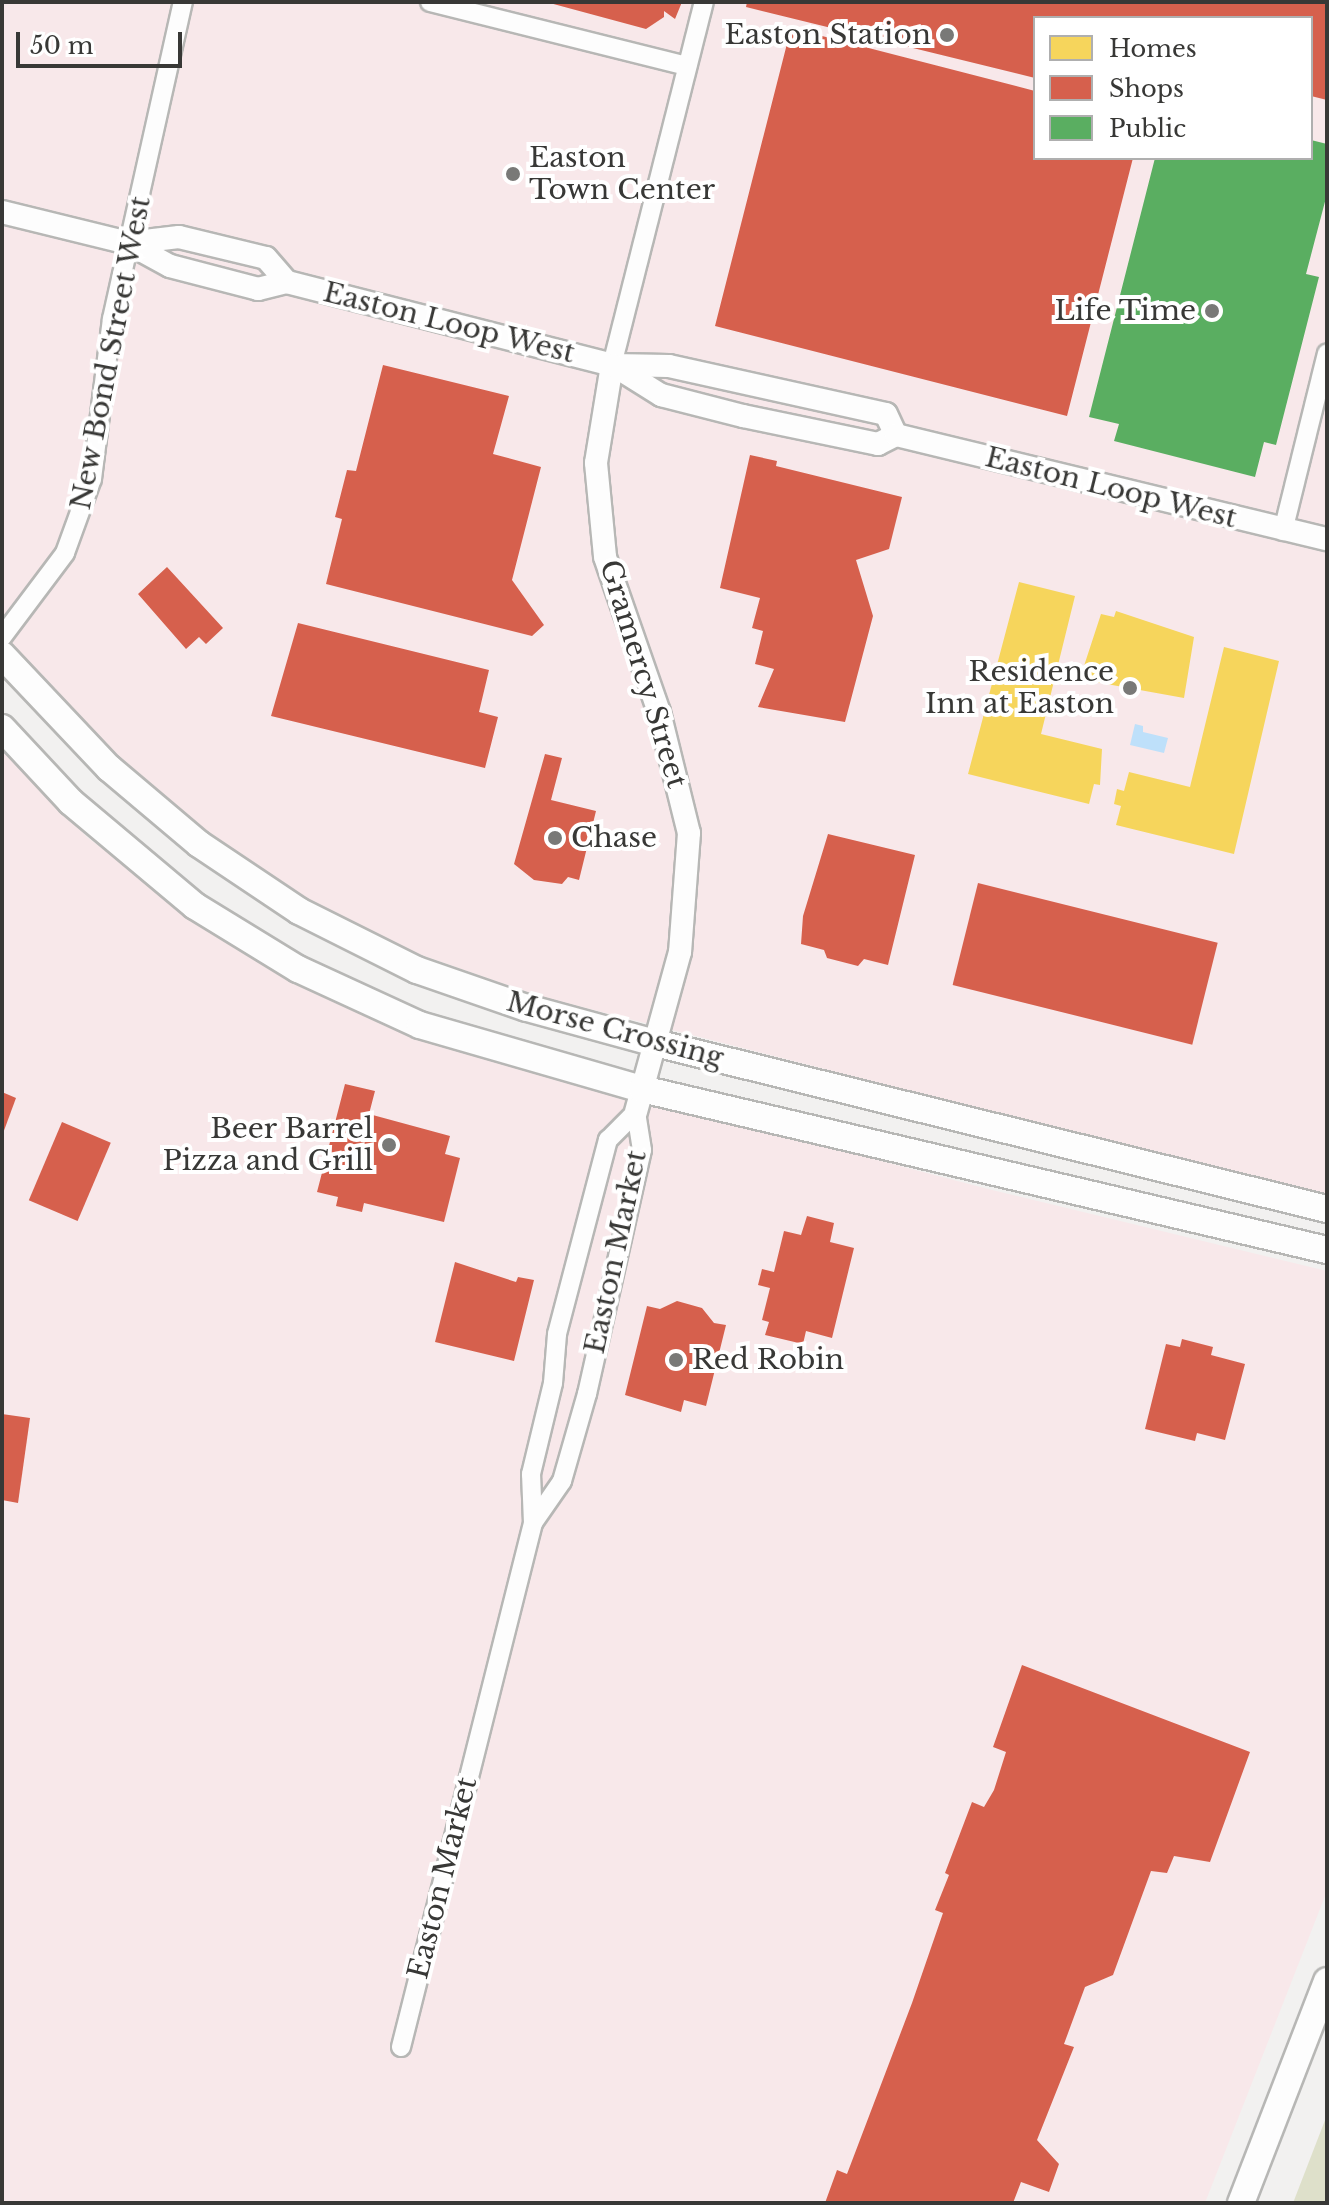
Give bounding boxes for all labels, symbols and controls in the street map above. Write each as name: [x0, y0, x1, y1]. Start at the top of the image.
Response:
scale bar: [20, 16, 186, 66]
legend: [1033, 16, 1313, 160]
place label: Easton Station: [724, 18, 931, 52]
marker: Easton Station: [938, 26, 956, 44]
text: 50 m: [30, 31, 93, 60]
text: Homes: [1109, 34, 1197, 63]
text: Shops: [1109, 74, 1184, 103]
text: Public: [1109, 114, 1186, 143]
place label: Easton Town Center: [529, 141, 715, 207]
marker: Easton Town Center: [504, 165, 522, 183]
street label: New Bond Street West: [64, 193, 158, 513]
street label: Easton Loop West: [319, 275, 579, 371]
place label: Life Time: [1054, 294, 1196, 328]
marker: Life Time: [1203, 302, 1221, 320]
street label: Easton Loop West: [981, 440, 1241, 536]
street label: Gramercy Street: [592, 556, 694, 792]
place label: Residence Inn at Easton: [925, 655, 1114, 721]
marker: Residence Inn at Easton: [1121, 679, 1139, 697]
place label: Chase: [571, 821, 657, 855]
marker: Chase: [546, 829, 564, 847]
street label: Morse Crossing: [503, 985, 727, 1075]
place label: Beer Barrel Pizza and Grill: [162, 1112, 373, 1178]
marker: Beer Barrel Pizza and Grill: [380, 1136, 398, 1154]
street label: Easton Market: [578, 1147, 654, 1357]
place label: Red Robin: [692, 1343, 844, 1377]
marker: Red Robin: [667, 1351, 685, 1369]
street label: Easton Market: [402, 1774, 484, 1982]

